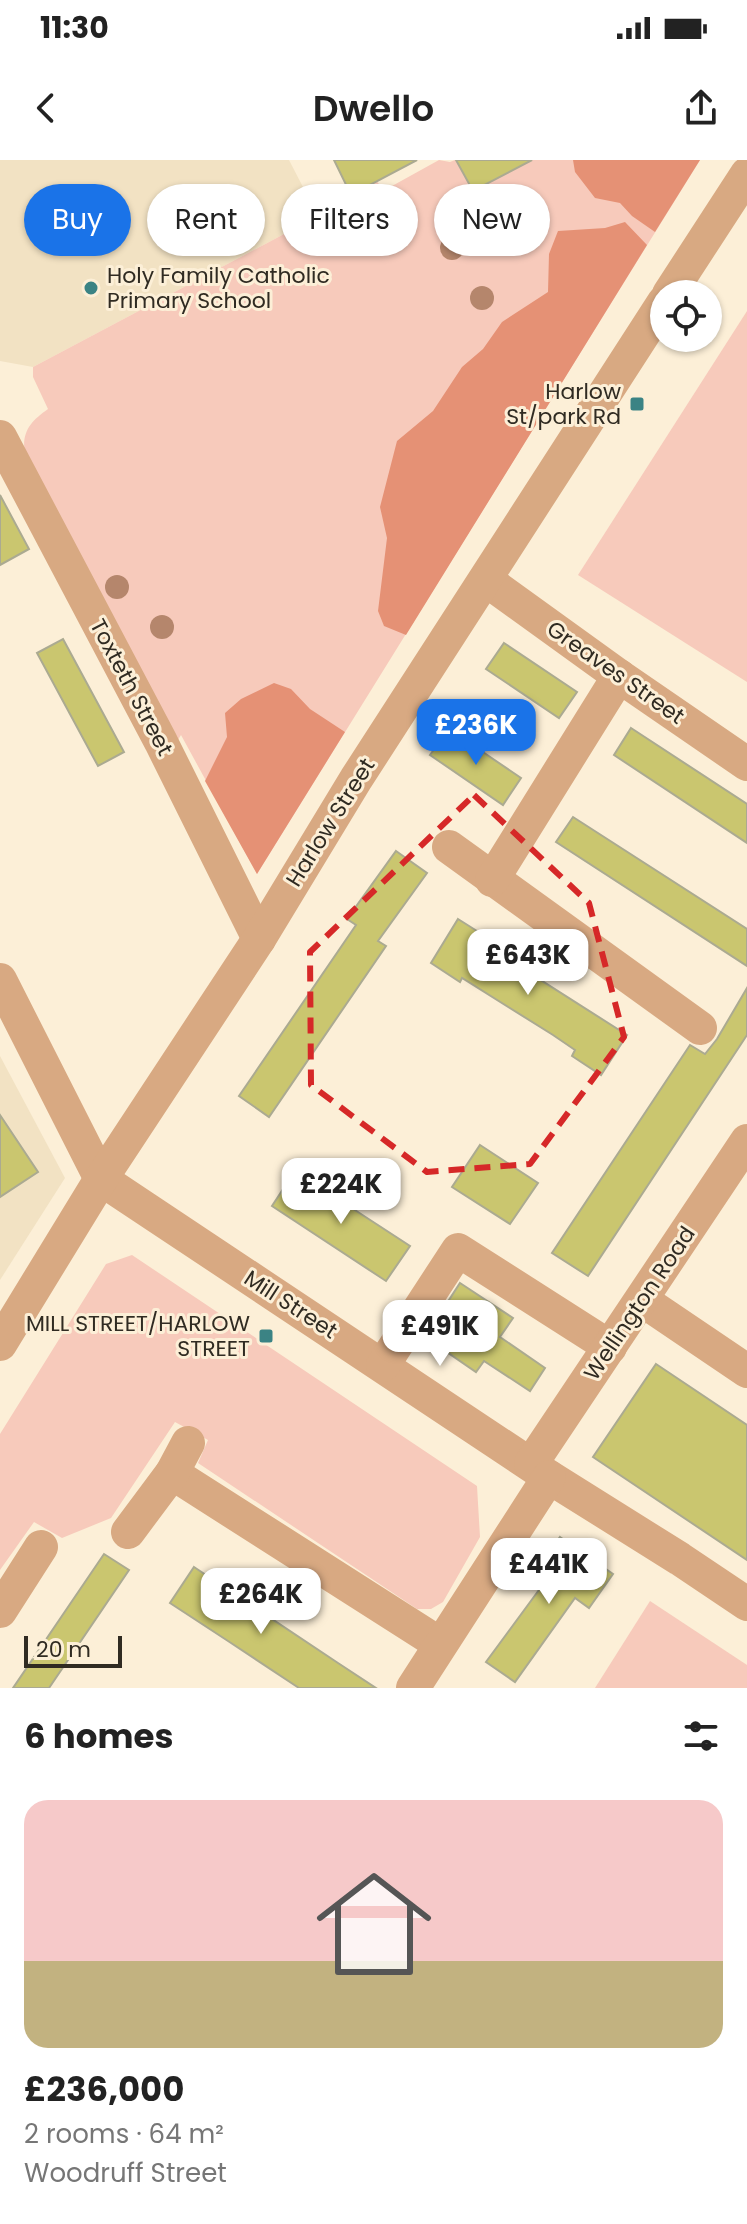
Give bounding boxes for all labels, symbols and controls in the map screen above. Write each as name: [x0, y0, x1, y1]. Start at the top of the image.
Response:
text: 11:30: [40, 6, 109, 49]
text: Dwello: [313, 83, 434, 134]
icon: back: [24, 86, 68, 130]
icon: share: [679, 86, 723, 130]
chip: Buy: [24, 184, 131, 256]
chip: Rent: [147, 184, 265, 256]
chip: Filters: [281, 184, 418, 256]
chip: New: [434, 184, 550, 256]
place label: Holy Family Catholic Primary School: [107, 260, 330, 316]
marker: Holy Family Catholic Primary School: [82, 279, 100, 297]
map controls: [650, 280, 722, 352]
button: locate: [650, 280, 722, 352]
place label: Harlow St/park Rd: [506, 376, 621, 432]
marker: Harlow St/park Rd: [628, 395, 646, 413]
street label: Toxteth Street: [83, 613, 181, 761]
street label: Greaves Street: [541, 613, 691, 731]
pin: £236K: [420, 699, 532, 767]
text: £236K: [435, 707, 517, 743]
street label: Harlow Street: [279, 752, 382, 892]
pin: £643K: [472, 929, 584, 997]
text: £643K: [485, 937, 571, 973]
pin: £224K: [285, 1158, 397, 1226]
text: £224K: [300, 1166, 382, 1202]
street label: Wellington Road: [576, 1220, 702, 1386]
street label: Mill Street: [238, 1263, 343, 1346]
pin: £491K: [384, 1300, 496, 1368]
place label: MILL STREET/HARLOW STREET: [26, 1308, 250, 1364]
text: £491K: [401, 1308, 479, 1344]
marker: MILL STREET/HARLOW STREET: [257, 1327, 275, 1345]
pin: £441K: [493, 1538, 605, 1606]
text: £441K: [509, 1546, 589, 1582]
pin: £264K: [205, 1568, 317, 1636]
text: £264K: [219, 1576, 303, 1612]
scale bar: [24, 1632, 122, 1668]
text: 20 m: [36, 1634, 91, 1665]
text: 6 homes: [24, 1712, 173, 1760]
icon: filters: [679, 1714, 723, 1758]
icon: home: [302, 1852, 446, 1996]
text: £236,000: [24, 2065, 184, 2113]
text: 2 rooms · 64 m²: [24, 2116, 224, 2152]
text: Woodruff Street: [24, 2155, 227, 2191]

